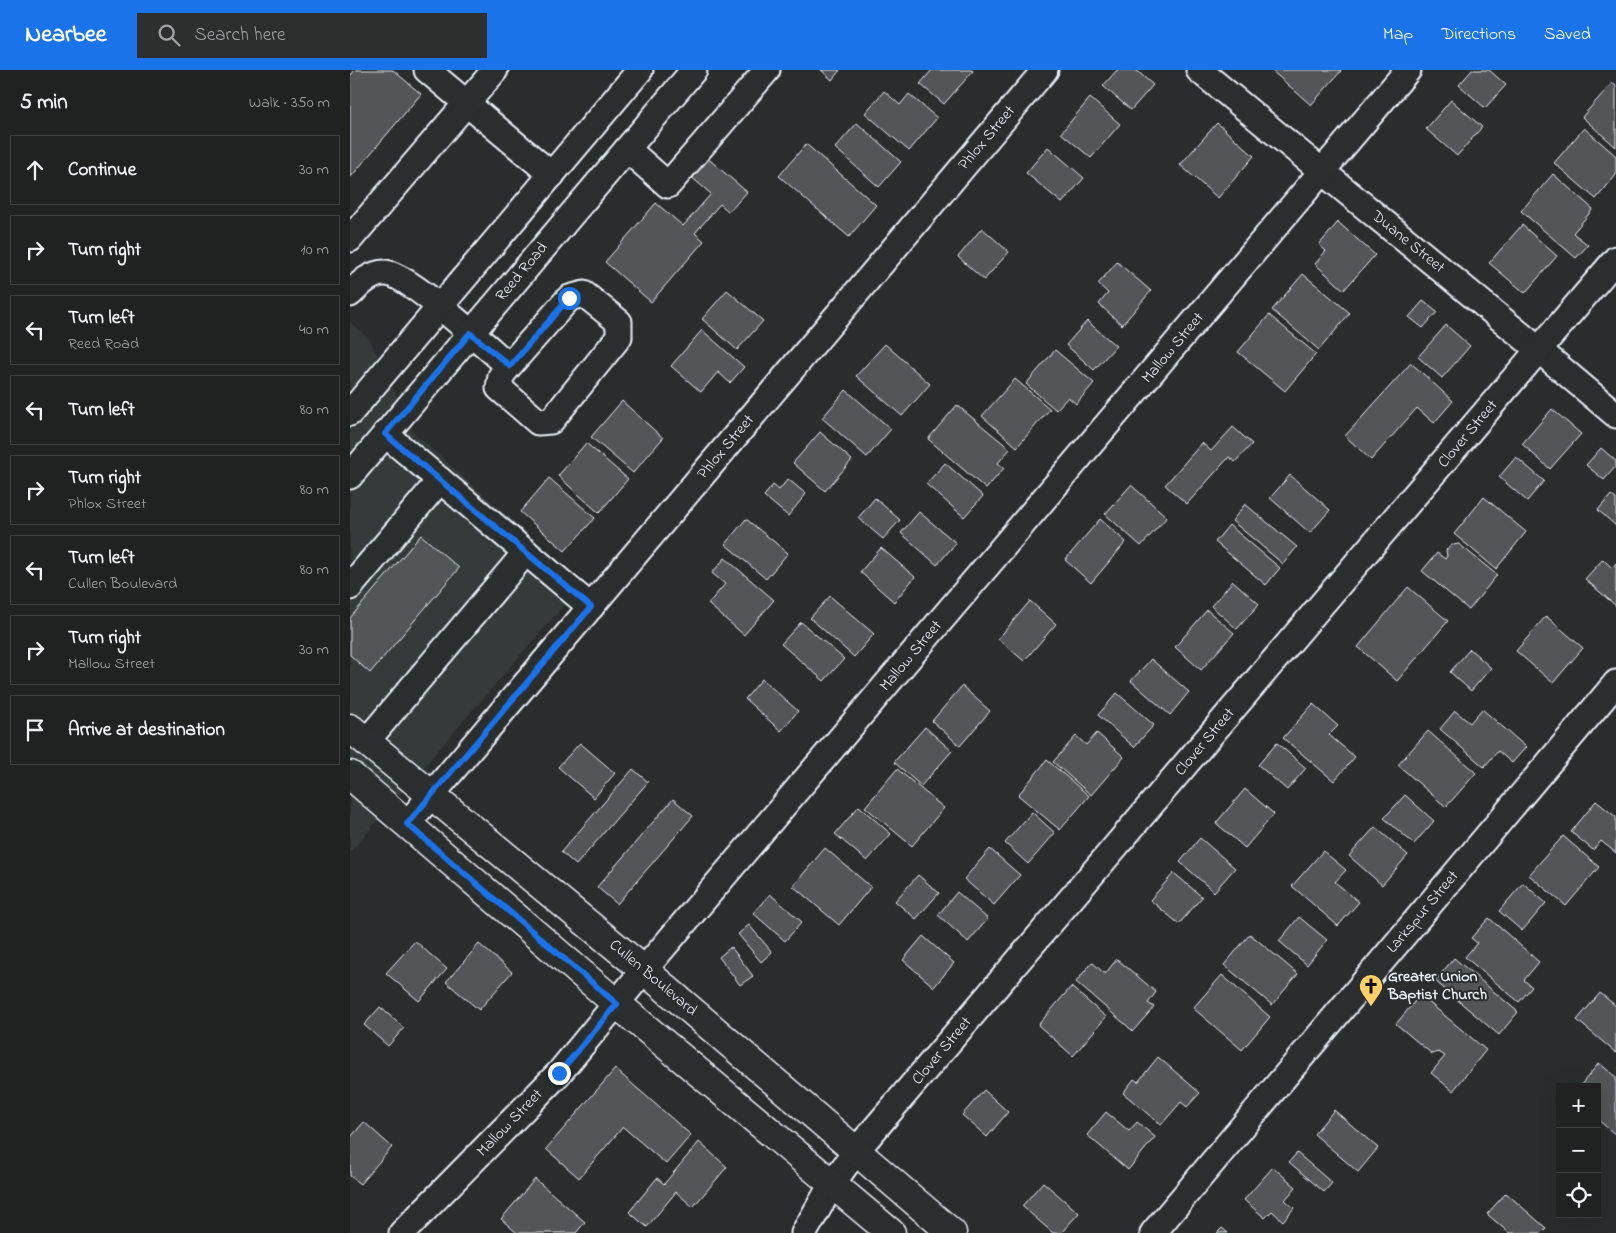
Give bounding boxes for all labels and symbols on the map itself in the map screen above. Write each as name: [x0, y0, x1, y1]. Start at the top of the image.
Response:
street label: Phlox Street: [953, 100, 1022, 176]
street label: Duane Street: [1365, 204, 1451, 280]
street label: Reed Road: [490, 237, 554, 307]
route start: [558, 287, 581, 310]
street label: Mallow Street: [1136, 307, 1211, 389]
street label: Clover Street: [1432, 394, 1504, 473]
street label: Phlox Street: [692, 409, 761, 485]
street label: Mallow Street: [874, 615, 949, 697]
street label: Clover Street: [1169, 702, 1241, 781]
street label: Larkspur Street: [1381, 865, 1465, 959]
street label: Cullen Boulevard: [603, 934, 703, 1022]
place label: Greater Union Baptist Church: [1387, 965, 1487, 1007]
church icon: Greater Union Baptist Church: [1358, 973, 1384, 1007]
street label: Clover Street: [906, 1011, 978, 1090]
route end: [548, 1062, 571, 1085]
street label: Mallow Street: [471, 1083, 549, 1163]

